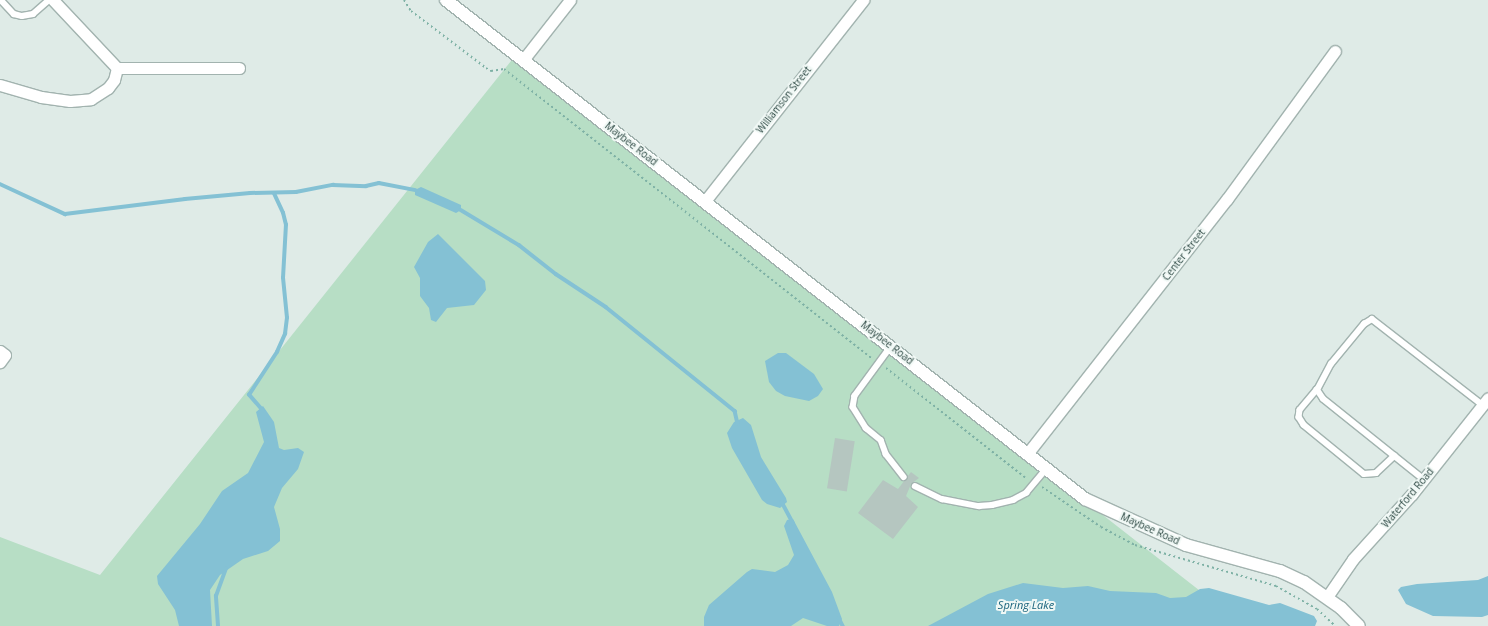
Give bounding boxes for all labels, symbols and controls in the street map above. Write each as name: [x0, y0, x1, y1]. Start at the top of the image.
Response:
street label: Williamson Street: [754, 64, 814, 136]
street label: Maybee Road: [602, 120, 660, 168]
street label: Center Street: [1160, 227, 1208, 283]
street label: Maybee Road: [858, 319, 916, 367]
street label: Waterford Road: [1380, 466, 1436, 530]
street label: Maybee Road: [1119, 511, 1181, 547]
water label: Spring Lake: [998, 598, 1054, 612]

